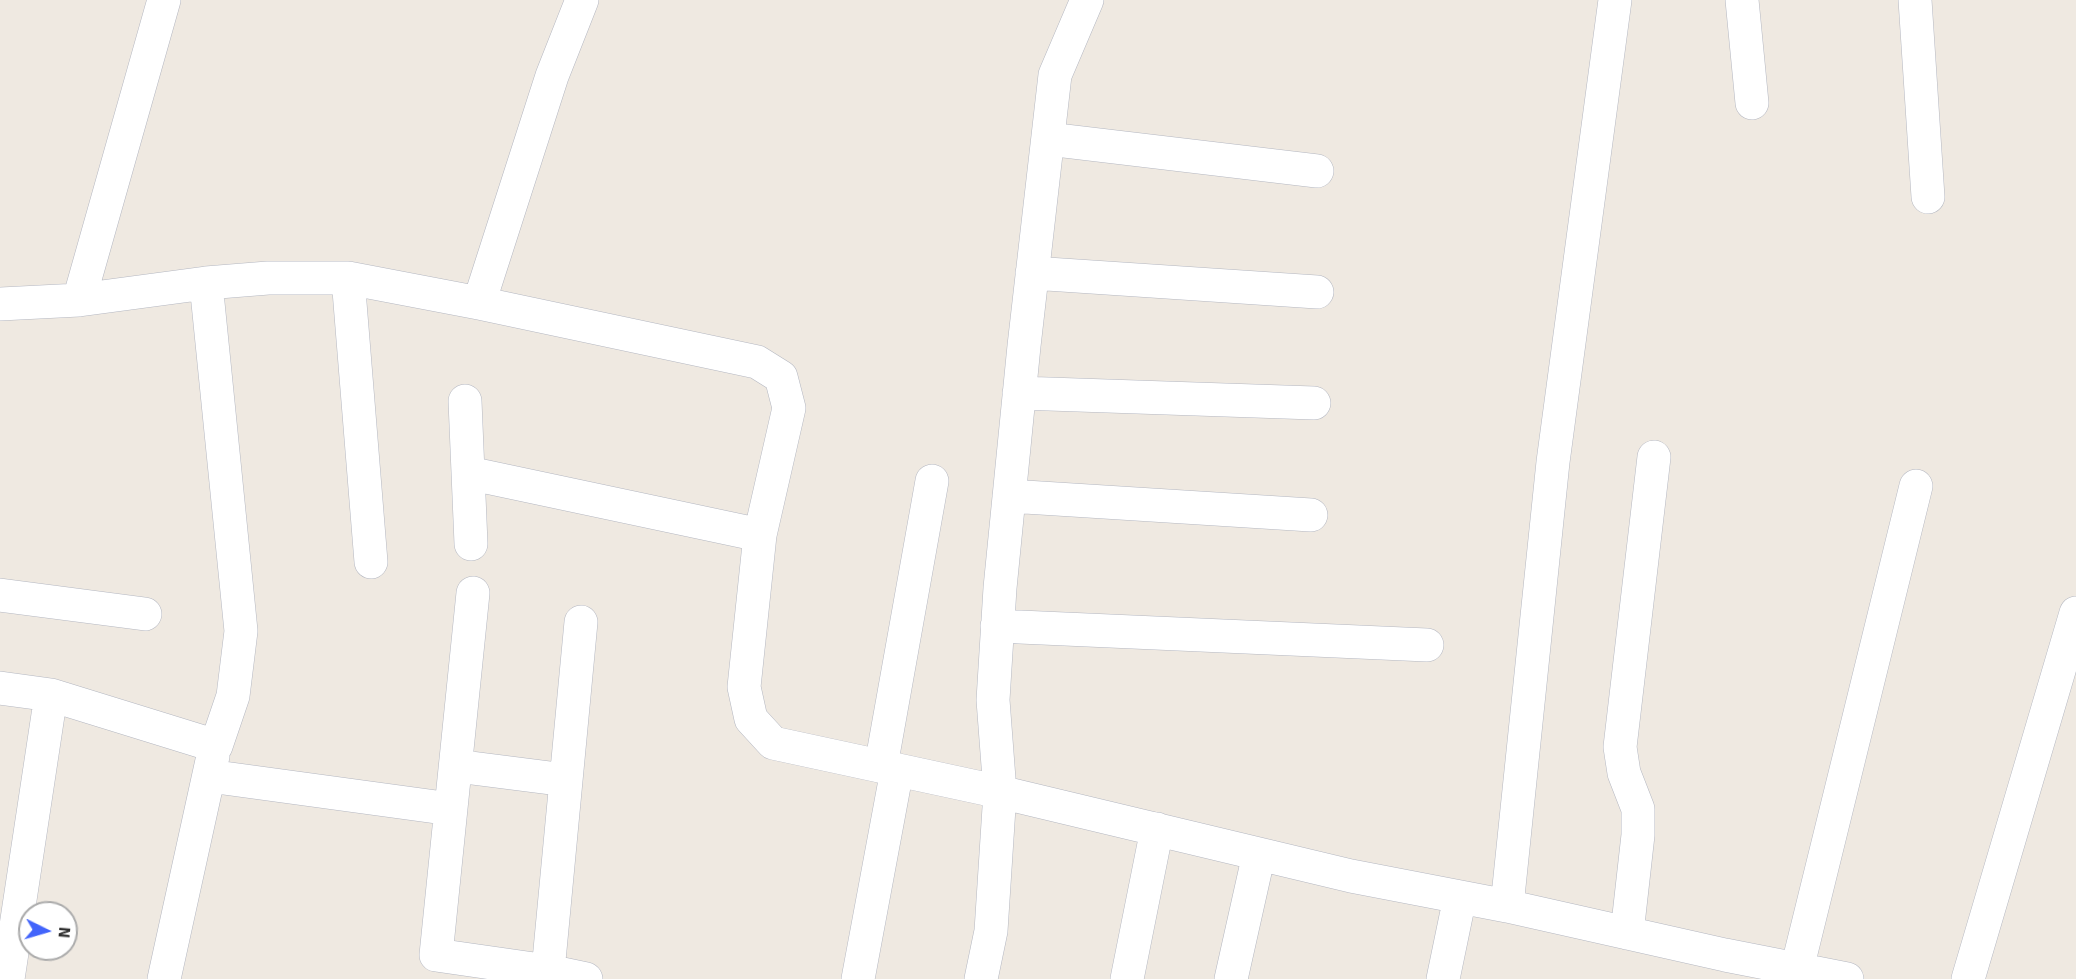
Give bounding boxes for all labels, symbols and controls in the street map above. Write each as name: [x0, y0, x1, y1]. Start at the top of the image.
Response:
north arrow: [18, 901, 78, 961]
text: N: [53, 926, 74, 939]

